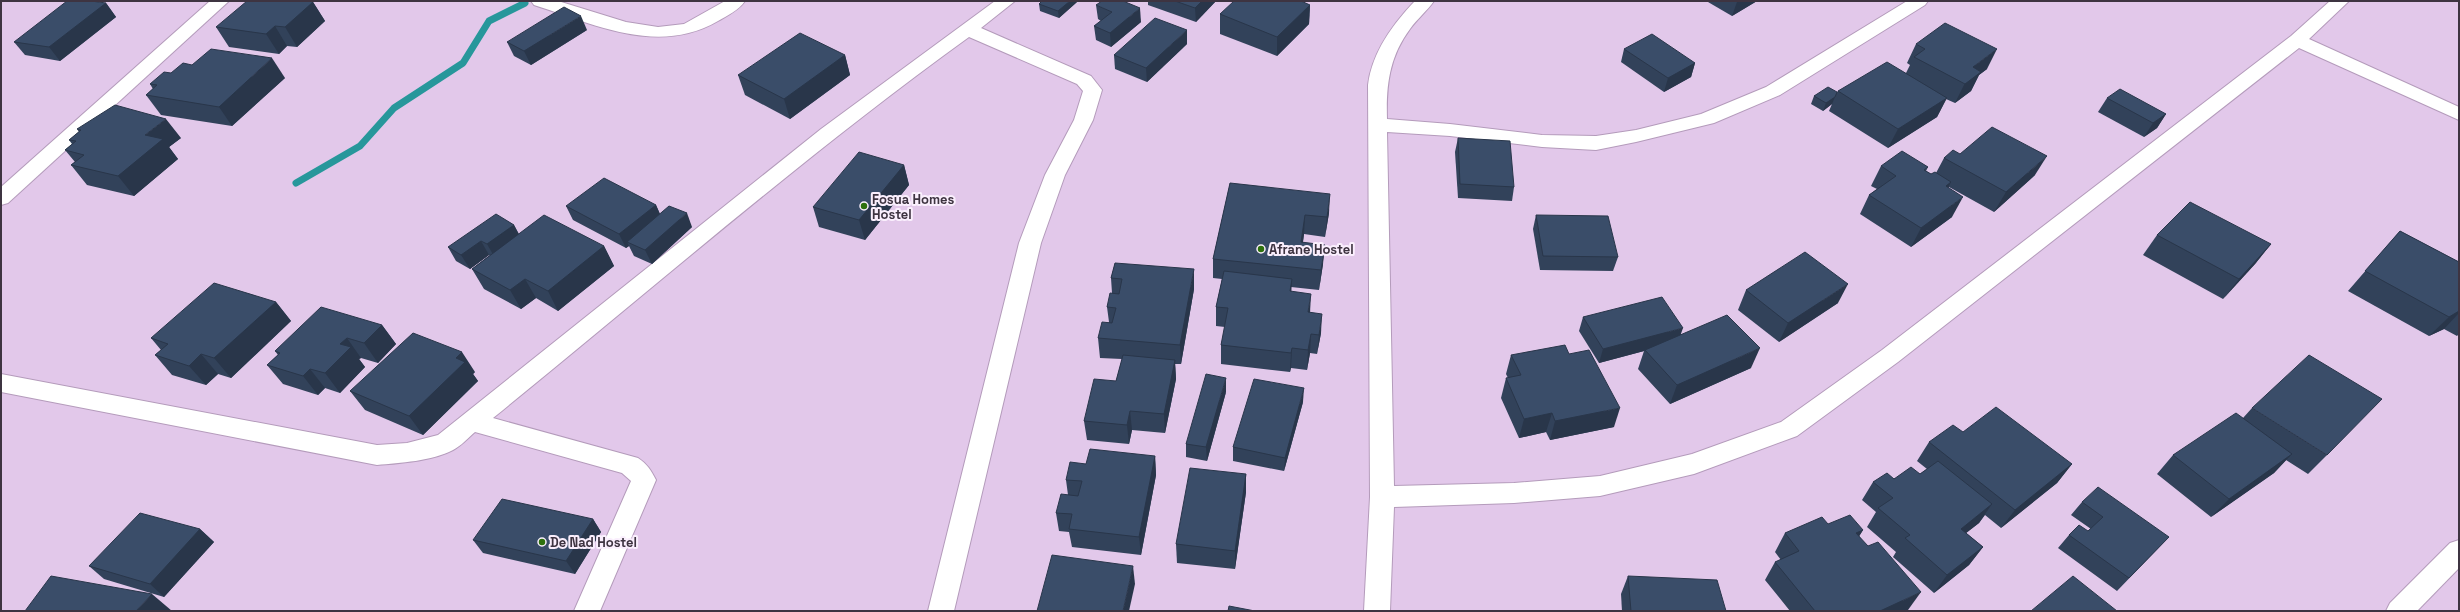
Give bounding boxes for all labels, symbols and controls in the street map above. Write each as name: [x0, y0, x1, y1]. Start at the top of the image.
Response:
place label: Fosua Homes Hostel: [872, 191, 955, 223]
marker: Fosua Homes Hostel: [859, 201, 869, 211]
place label: Afrane Hostel: [1269, 241, 1354, 258]
marker: Afrane Hostel: [1256, 244, 1266, 254]
place label: De Nad Hostel: [550, 534, 637, 551]
marker: De Nad Hostel: [537, 537, 547, 547]

